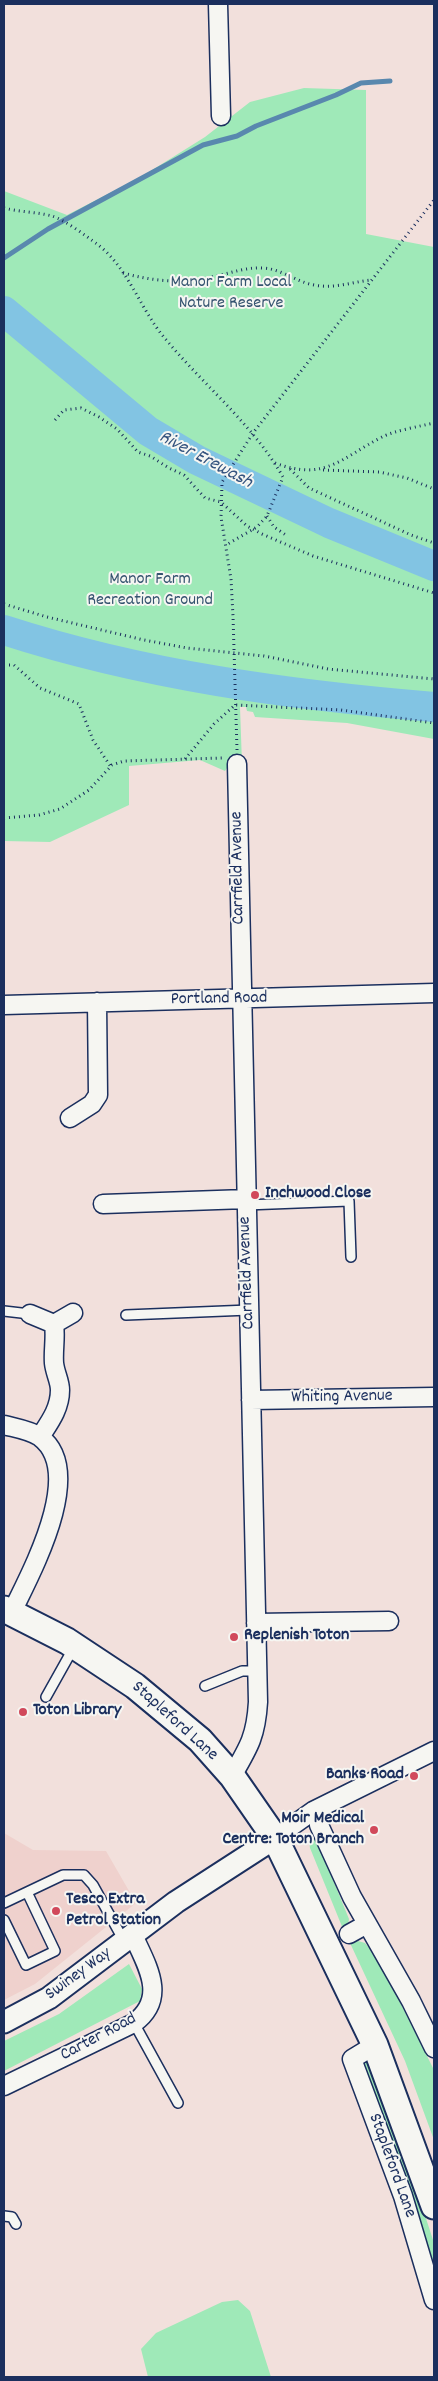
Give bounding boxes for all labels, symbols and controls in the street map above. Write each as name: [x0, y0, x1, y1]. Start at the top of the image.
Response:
park label: Manor Farm Local Nature Reserve: [170, 273, 292, 316]
water label: River Erewash: [154, 427, 256, 495]
park label: Manor Farm Recreation Ground: [87, 570, 213, 612]
street label: Carrfield Avenue: [227, 811, 251, 925]
street label: Portland Road: [170, 988, 268, 1012]
place label: Inchwood Close: [265, 1184, 371, 1206]
marker: Inchwood Close: [249, 1189, 261, 1201]
street label: Carrfield Avenue: [235, 1216, 261, 1330]
street label: Whiting Avenue: [291, 1386, 393, 1410]
place label: Replenish Toton: [244, 1626, 349, 1648]
marker: Replenish Toton: [228, 1631, 240, 1643]
street label: Stapleford Lane: [126, 1677, 222, 1767]
place label: Toton Library: [33, 1701, 121, 1723]
marker: Toton Library: [17, 1706, 29, 1718]
place label: Banks Road: [326, 1765, 404, 1787]
marker: Banks Road: [408, 1770, 420, 1782]
place label: Moir Medical Centre: Toton Branch: [222, 1809, 364, 1852]
marker: Moir Medical Centre: Toton Branch: [368, 1824, 380, 1836]
place label: Tesco Extra Petrol Station: [66, 1890, 161, 1932]
marker: Tesco Extra Petrol Station: [50, 1905, 62, 1917]
street label: Swiney Way: [42, 1944, 116, 2006]
street label: Carter Road: [57, 2009, 141, 2067]
street label: Stapleford Lane: [362, 2111, 420, 2221]

